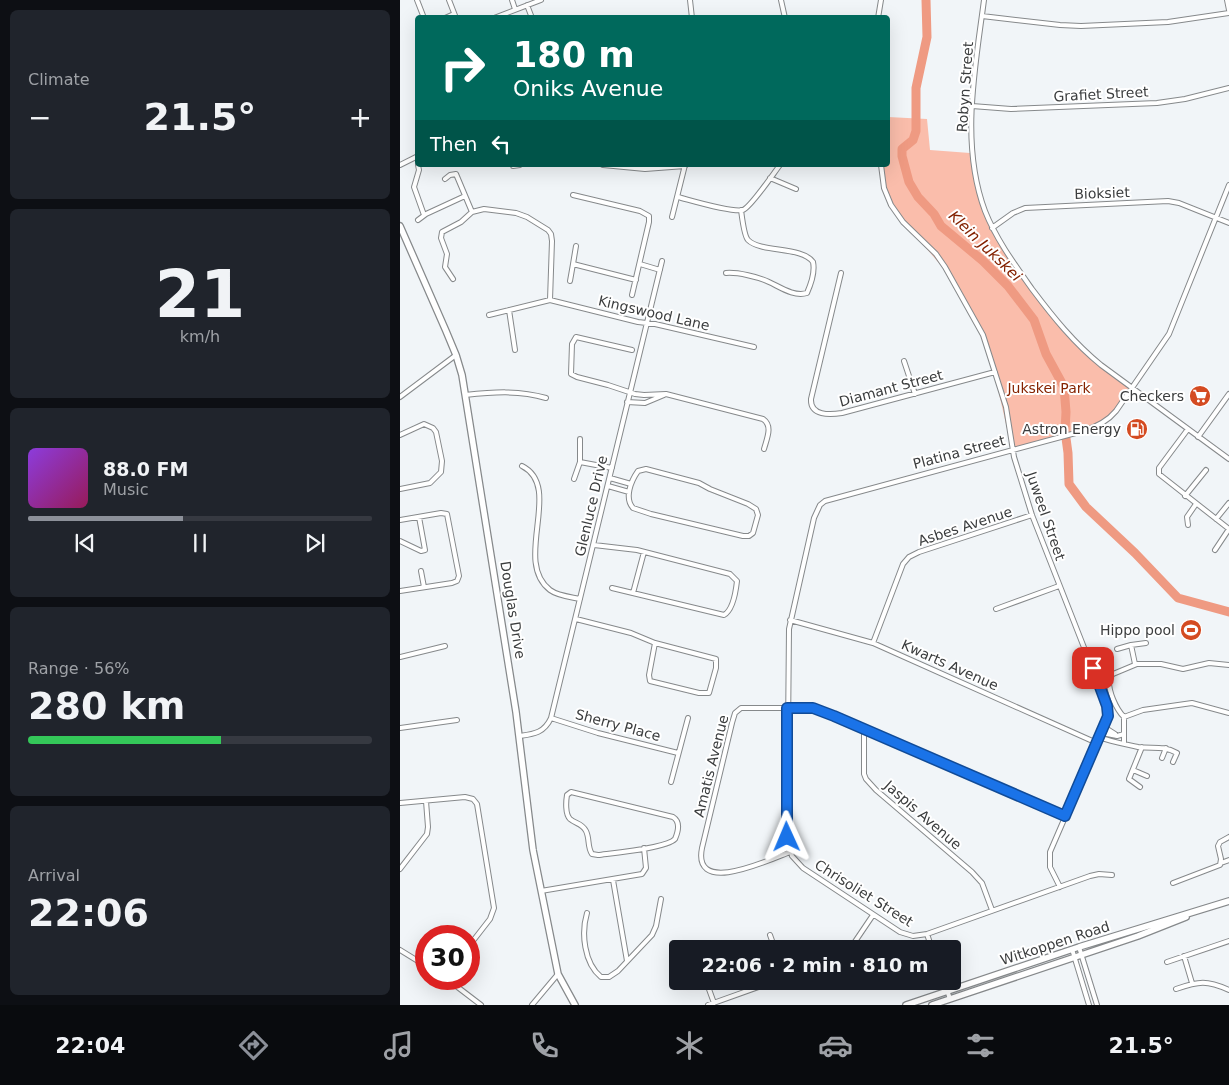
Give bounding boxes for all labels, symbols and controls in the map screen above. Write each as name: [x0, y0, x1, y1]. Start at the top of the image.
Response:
icon: right: [430, 35, 495, 100]
text: 180 m: [513, 35, 635, 75]
street label: Robyn Street: [954, 41, 976, 133]
text: Climate: [28, 70, 90, 89]
text: Oniks Avenue: [513, 76, 663, 101]
street label: Grafiet Street: [1053, 83, 1149, 104]
text: 21.5°: [144, 95, 256, 139]
text: −: [28, 101, 51, 134]
text: +: [349, 101, 372, 134]
icon: left: [487, 130, 515, 158]
text: Then: [430, 133, 477, 155]
street label: Bioksiet: [1074, 184, 1130, 202]
water label: Klein Jukskei: [945, 207, 1026, 286]
text: 21: [155, 257, 245, 332]
street label: Kingswood Lane: [597, 292, 711, 334]
text: km/h: [180, 327, 220, 346]
street label: Diamant Street: [837, 366, 945, 410]
park label: Jukskei Park: [1006, 380, 1091, 396]
supermarket icon: Checkers: [1188, 384, 1212, 408]
place label: Checkers: [1120, 388, 1184, 404]
fuel station icon: Astron Energy: [1125, 417, 1149, 441]
place label: Astron Energy: [1022, 421, 1121, 437]
street label: Platina Street: [911, 432, 1007, 472]
street label: Glenluce Drive: [572, 454, 610, 558]
text: 88.0 FM: [103, 458, 188, 480]
street label: Juweel Street: [1023, 469, 1069, 563]
text: Music: [103, 480, 149, 499]
street label: Asbes Avenue: [916, 503, 1014, 549]
icon: previous: [71, 529, 99, 557]
icon: pause: [186, 529, 214, 557]
icon: next: [301, 529, 329, 557]
street label: Douglas Drive: [497, 560, 529, 660]
sports icon: Hippo pool: [1179, 618, 1203, 642]
place label: Hippo pool: [1100, 622, 1175, 638]
street label: Kwarts Avenue: [899, 636, 1001, 694]
pin: [1072, 647, 1114, 689]
icon: arrive: [1079, 654, 1107, 682]
text: Range · 56%: [28, 659, 130, 678]
text: 280 km: [28, 684, 185, 728]
street label: Sherry Place: [574, 706, 662, 744]
street label: Amatis Avenue: [691, 713, 731, 819]
street label: Jaspis Avenue: [881, 777, 965, 853]
position arrow: [760, 810, 812, 862]
street label: Chrisoliet Street: [812, 856, 917, 930]
text: Arrival: [28, 866, 80, 885]
text: 22:06: [28, 891, 149, 935]
street label: Witkoppen Road: [998, 918, 1112, 968]
speed limit sign: 30: [415, 925, 480, 990]
text: 22:06 · 2 min · 810 m: [701, 954, 929, 976]
icon: directions: [236, 1028, 271, 1063]
icon: music: [381, 1028, 416, 1063]
icon: phone: [527, 1028, 562, 1063]
icon: climate: [672, 1028, 707, 1063]
icon: car: [818, 1028, 853, 1063]
icon: filters: [963, 1028, 998, 1063]
text: 22:04: [55, 1033, 125, 1058]
text: 21.5°: [1108, 1033, 1174, 1058]

